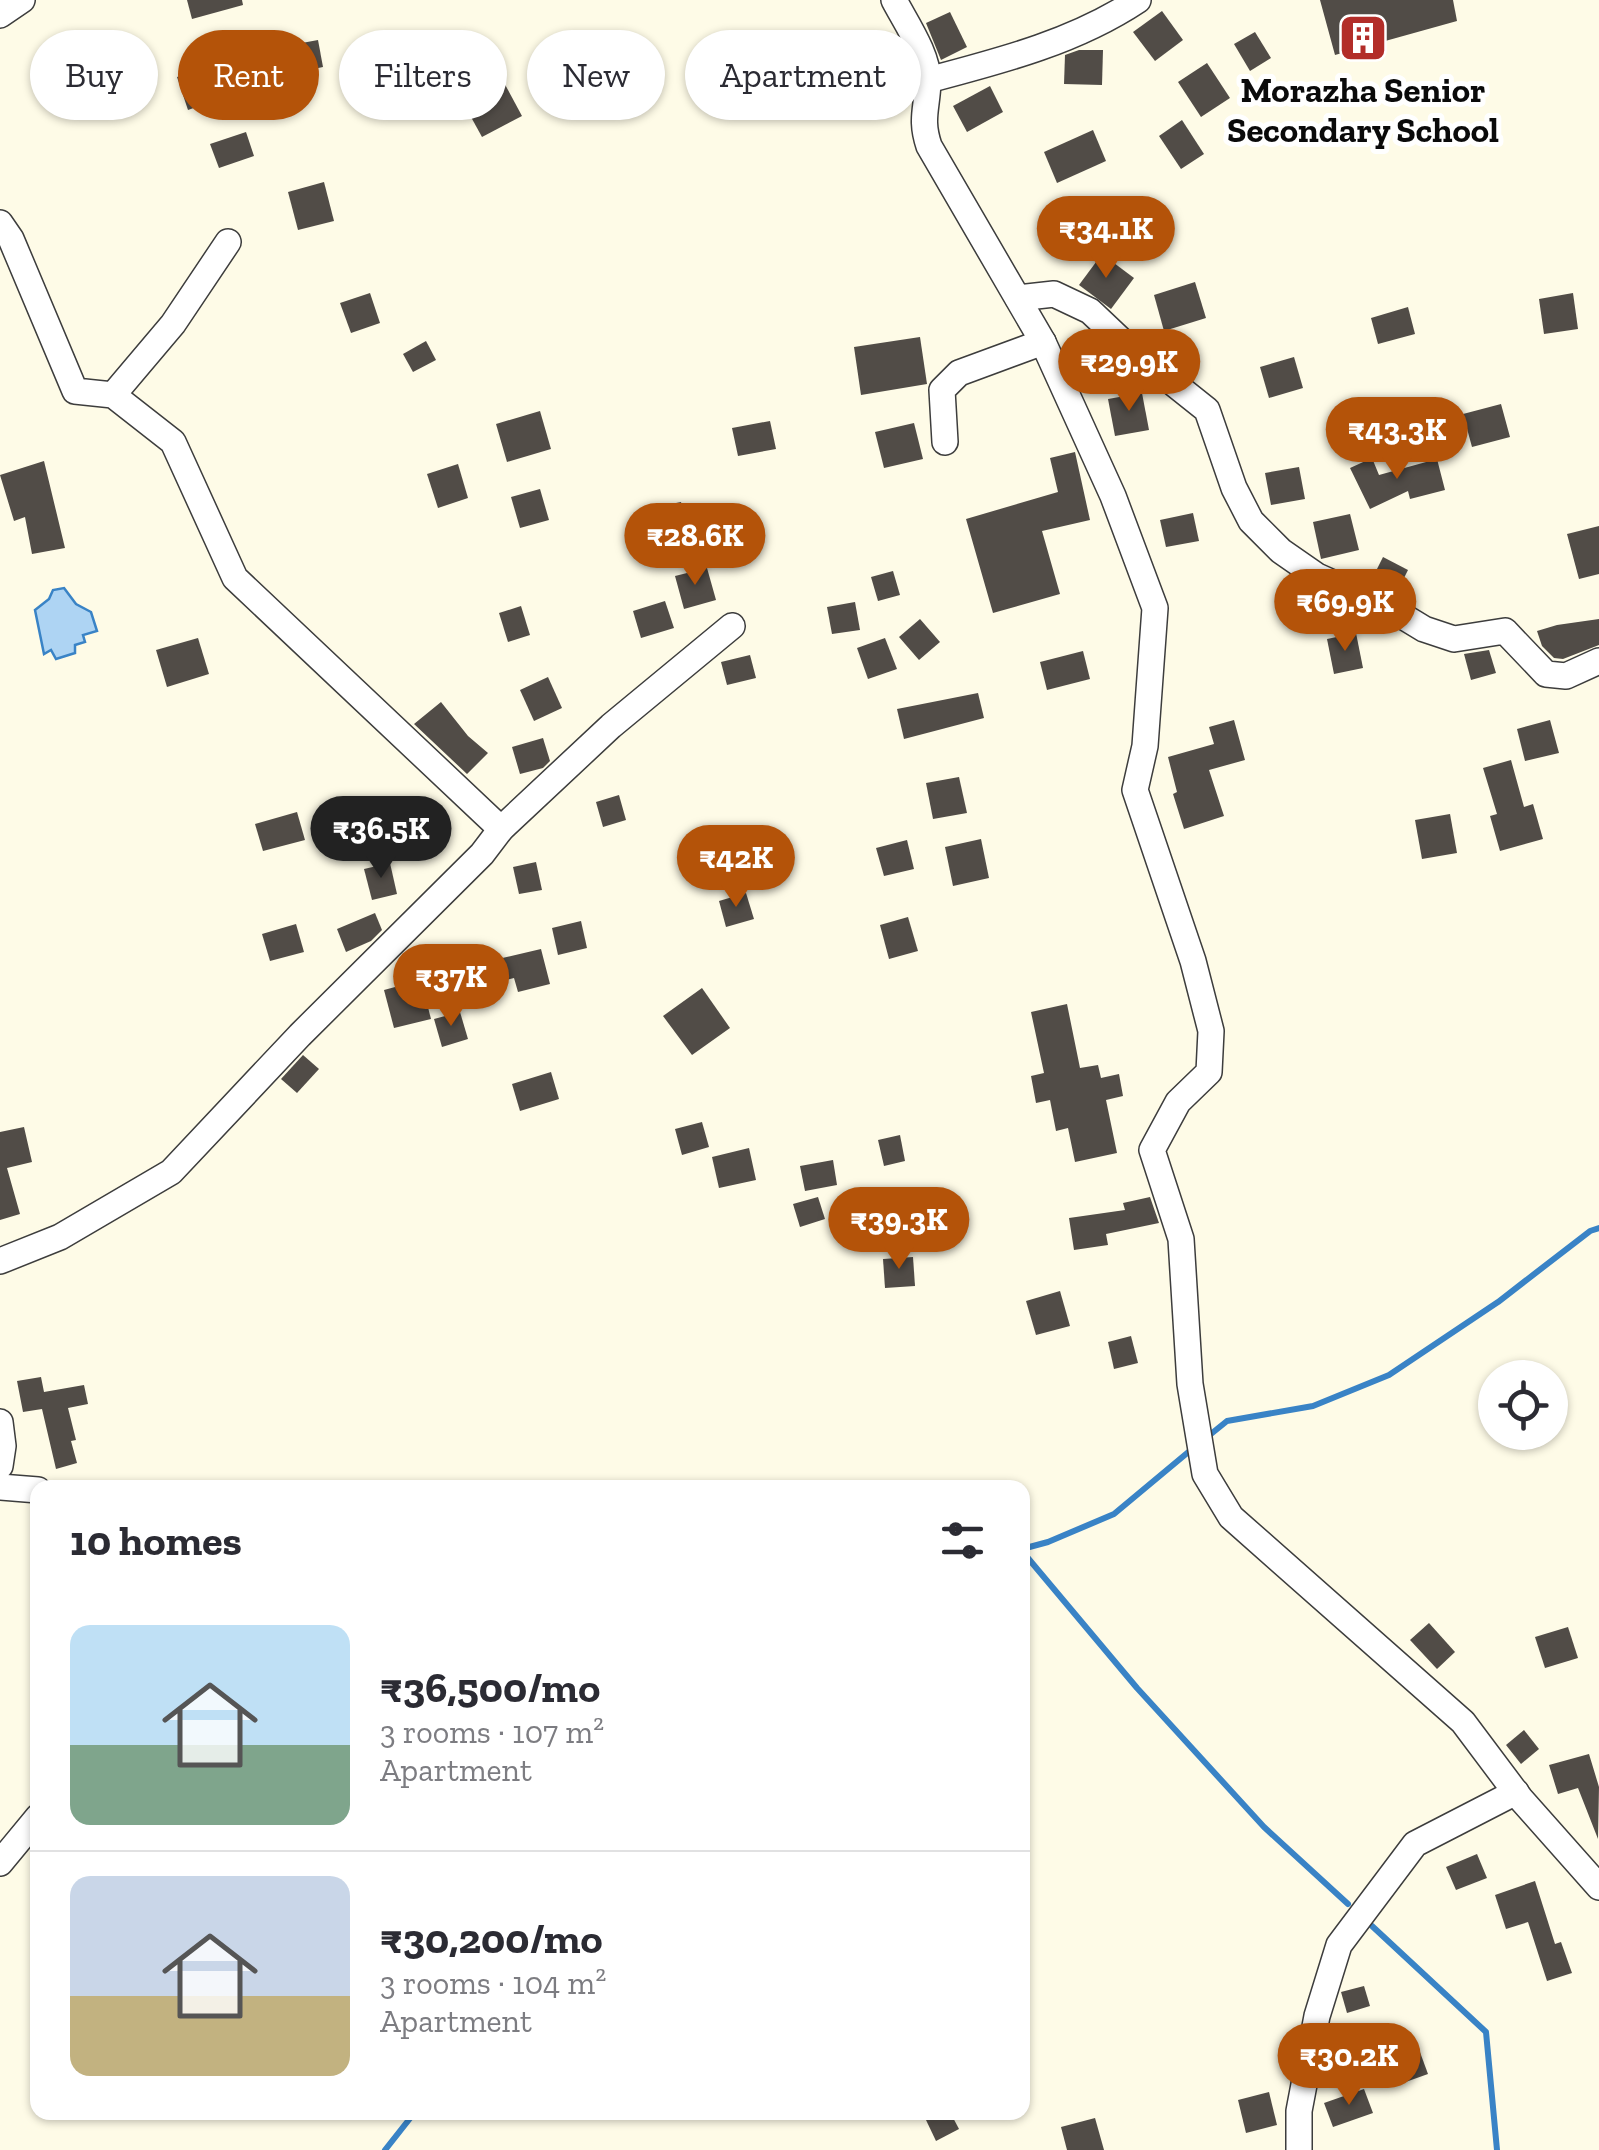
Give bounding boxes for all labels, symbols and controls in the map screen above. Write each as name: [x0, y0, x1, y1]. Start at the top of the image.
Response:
building icon: Morazha Senior Secondary School: [1337, 12, 1389, 64]
chip: Buy: [30, 30, 158, 120]
chip: Rent: [178, 30, 319, 120]
chip: Filters: [339, 30, 507, 120]
chip: New: [527, 30, 665, 120]
chip: Apartment: [685, 30, 921, 120]
place label: Morazha Senior Secondary School: [1227, 69, 1499, 151]
pin: ₹34.1K: [1025, 196, 1187, 281]
text: ₹34.1K: [1059, 209, 1153, 247]
pin: ₹29.9K: [1048, 329, 1210, 414]
text: ₹29.9K: [1080, 342, 1178, 380]
pin: ₹43.3K: [1316, 397, 1478, 482]
text: ₹43.3K: [1348, 410, 1446, 448]
pin: ₹28.6K: [614, 503, 776, 588]
text: ₹28.6K: [646, 516, 744, 554]
pin: ₹69.9K: [1264, 569, 1426, 654]
text: ₹69.9K: [1296, 582, 1394, 620]
pin: ₹36.5K: [300, 796, 462, 881]
text: ₹36.5K: [332, 809, 430, 847]
pin: ₹42K: [677, 825, 795, 910]
text: ₹42K: [699, 838, 773, 876]
pin: ₹37K: [392, 944, 510, 1029]
text: ₹37K: [415, 957, 487, 995]
pin: ₹39.3K: [818, 1187, 980, 1272]
text: ₹39.3K: [850, 1200, 948, 1238]
map controls: [1478, 1360, 1568, 1450]
button: locate: [1478, 1360, 1568, 1450]
icon: filters: [935, 1513, 990, 1568]
text: 10 homes: [70, 1515, 242, 1566]
text: ₹36,500/mo: [380, 1662, 600, 1713]
icon: home: [150, 1665, 270, 1785]
text: 3 rooms · 107 m²: [380, 1713, 604, 1751]
text: Apartment: [380, 1751, 532, 1789]
text: ₹30,200/mo: [380, 1913, 602, 1964]
icon: home: [150, 1916, 270, 2036]
text: 3 rooms · 104 m²: [380, 1964, 606, 2002]
text: Apartment: [380, 2002, 532, 2040]
pin: ₹30.2K: [1268, 2023, 1430, 2108]
text: ₹30.2K: [1300, 2036, 1398, 2074]

